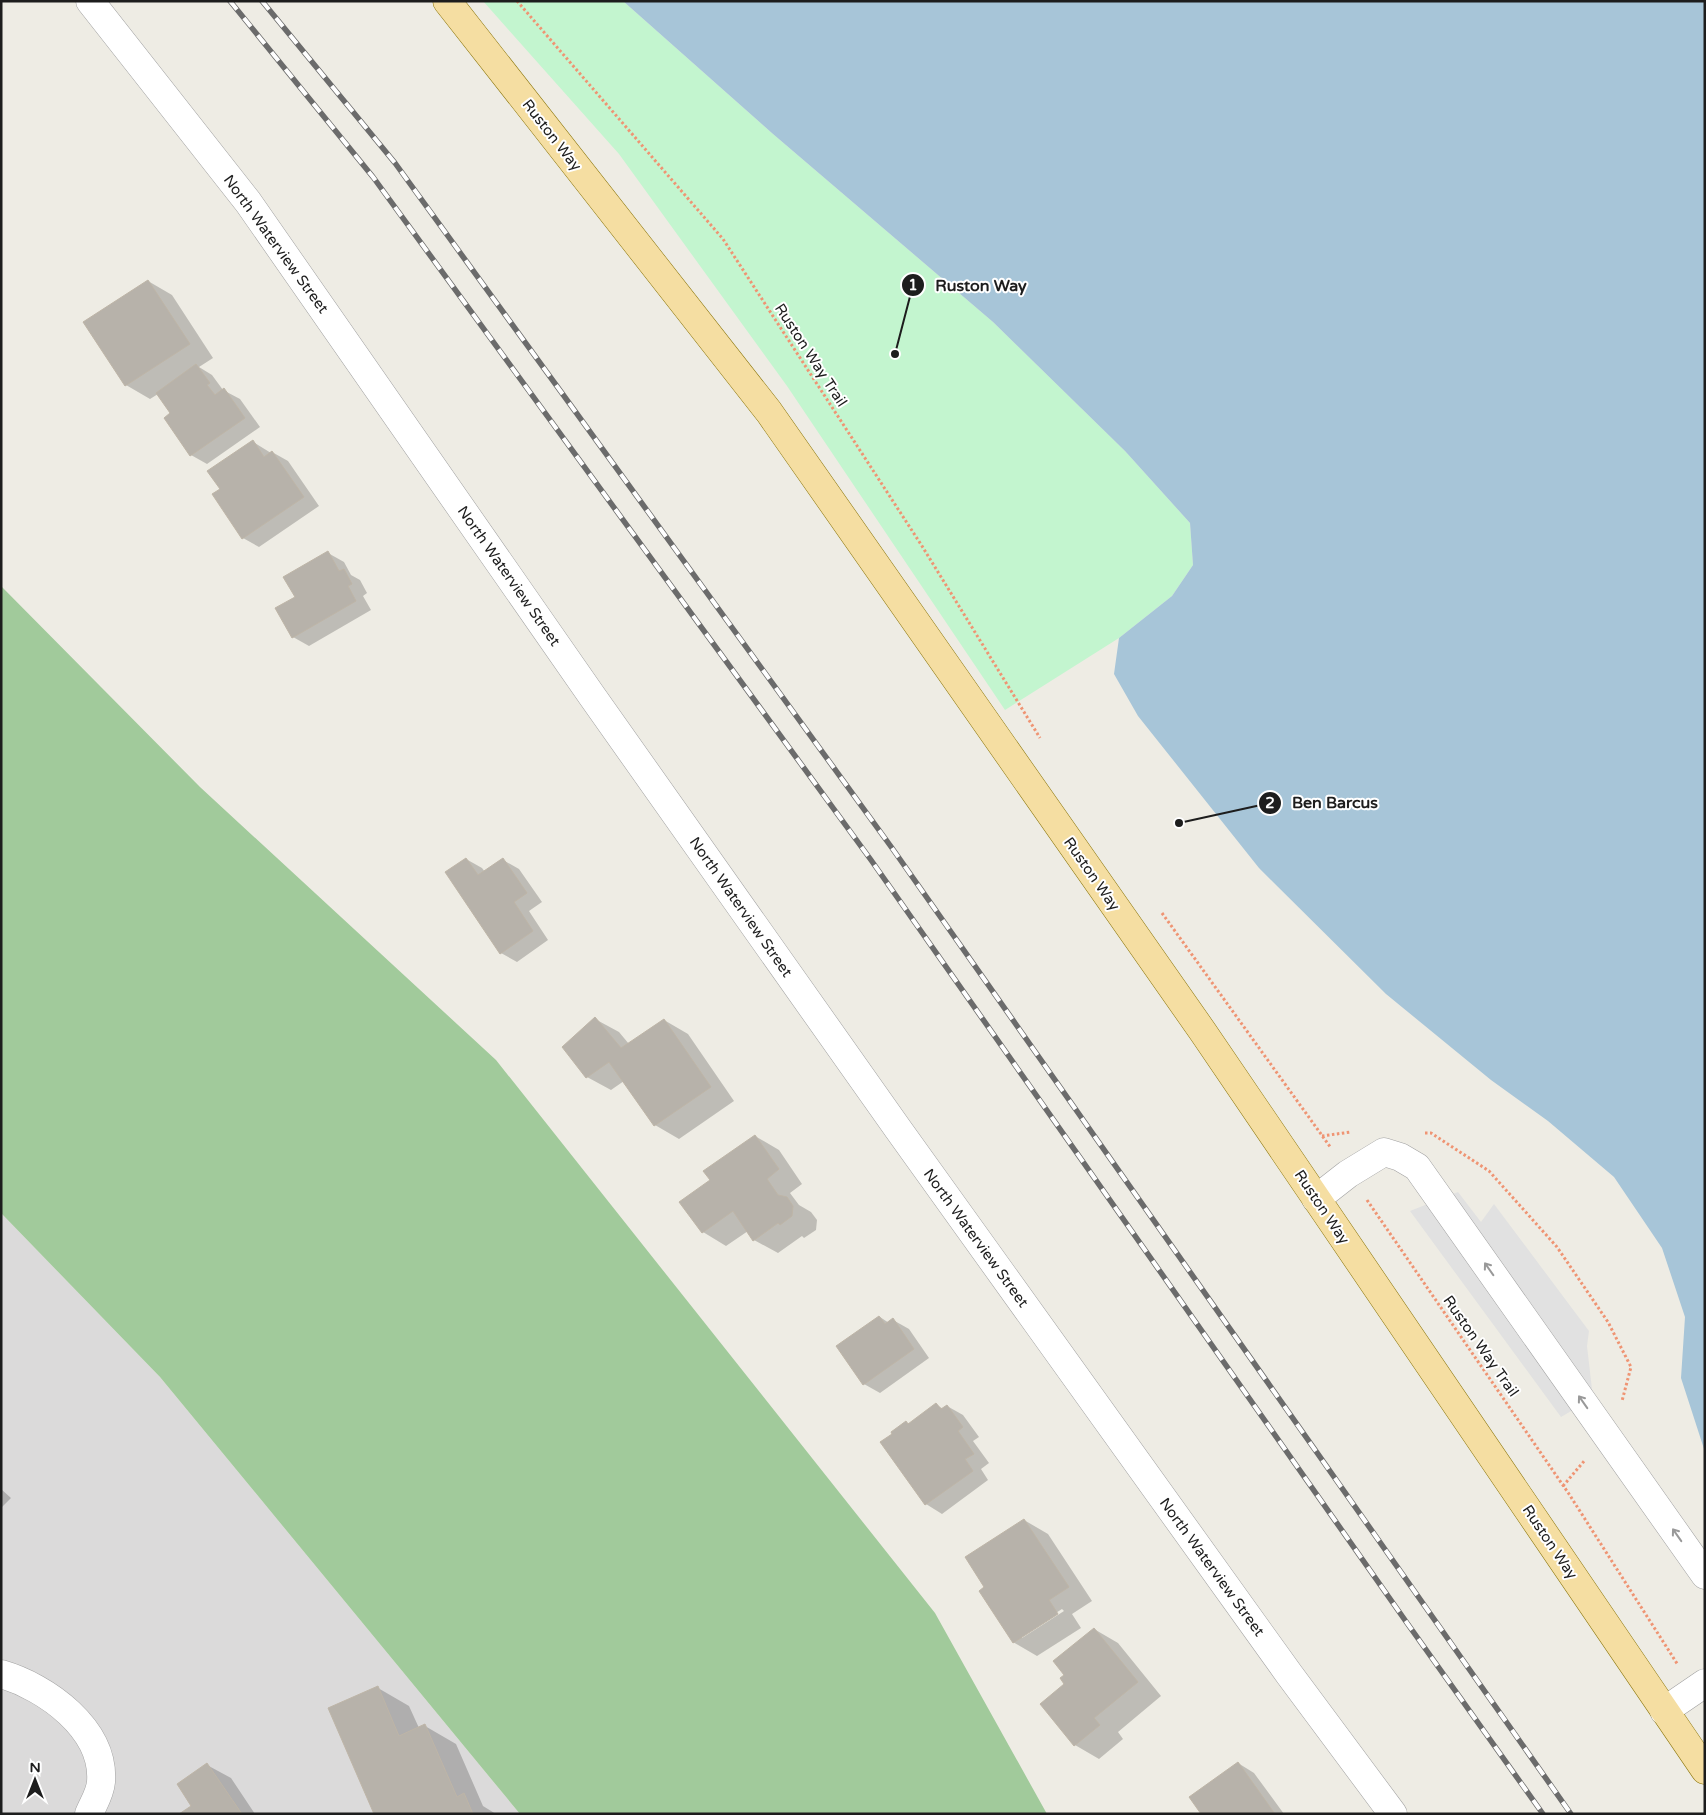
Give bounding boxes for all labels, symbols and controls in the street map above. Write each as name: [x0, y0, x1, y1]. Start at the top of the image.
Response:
street label: Ruston Way: [519, 96, 585, 174]
street label: North Waterview Street: [220, 171, 332, 317]
callout: Ruston Way: [900, 270, 1037, 301]
text: 1: [908, 276, 918, 294]
text: Ruston Way: [935, 276, 1027, 296]
street label: Ruston Way Trail: [771, 300, 851, 410]
street label: North Waterview Street: [454, 502, 564, 650]
callout: Ben Barcus: [1257, 787, 1388, 818]
text: Ben Barcus: [1292, 793, 1378, 813]
text: 2: [1265, 794, 1275, 812]
street label: North Waterview Street: [686, 833, 796, 981]
street label: Ruston Way: [1060, 834, 1124, 914]
street label: North Waterview Street: [920, 1165, 1032, 1311]
street label: Ruston Way: [1291, 1166, 1353, 1248]
one-way arrow: [1484, 1262, 1494, 1276]
street label: Ruston Way Trail: [1439, 1292, 1523, 1400]
one-way arrow: [1578, 1395, 1588, 1409]
street label: North Waterview Street: [1156, 1494, 1268, 1640]
street label: Ruston Way: [1519, 1501, 1581, 1583]
one-way arrow: [1672, 1528, 1682, 1542]
north arrow: [10, 1755, 60, 1805]
text: N: [29, 1759, 41, 1776]

